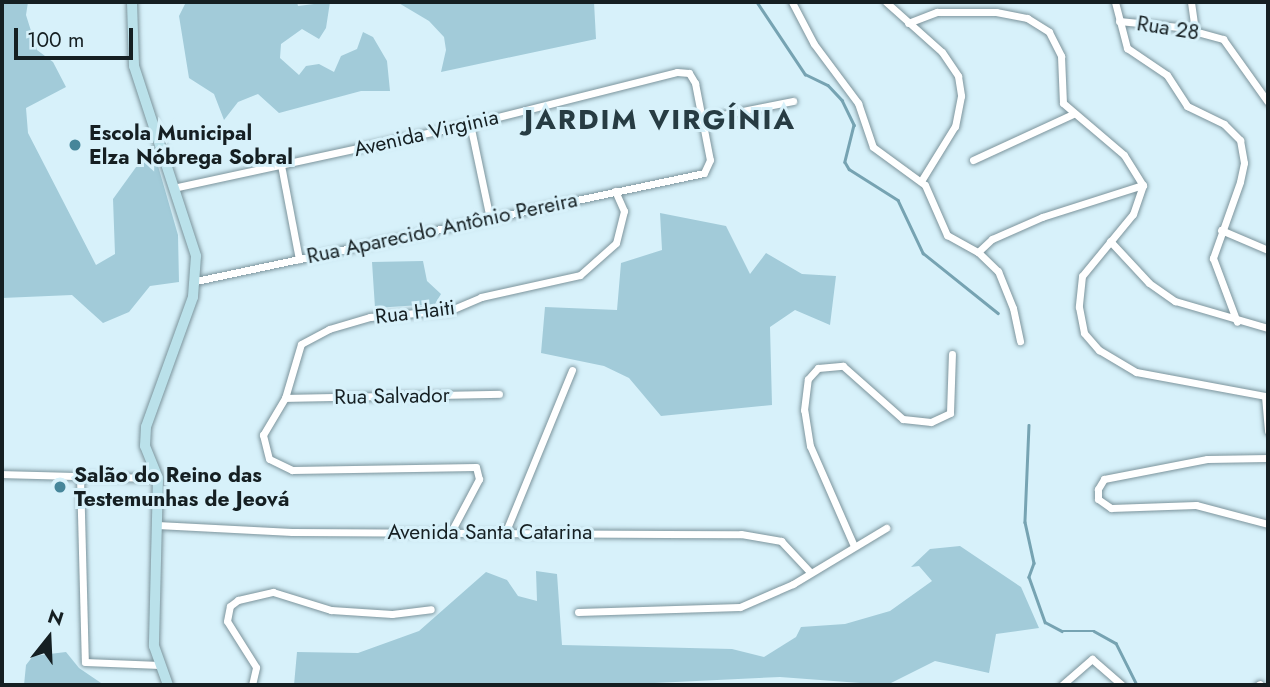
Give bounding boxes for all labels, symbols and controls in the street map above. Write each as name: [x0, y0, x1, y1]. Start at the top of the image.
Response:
street label: Rua 28: [1135, 11, 1201, 45]
scale bar: [18, 14, 136, 58]
text: 100 m: [27, 25, 84, 55]
district label: JARDIM VIRGÍNIA: [526, 103, 794, 137]
street label: Avenida Virginia: [351, 104, 501, 162]
place label: Escola Municipal Elza Nóbrega Sobral: [89, 120, 293, 170]
marker: Escola Municipal Elza Nóbrega Sobral: [67, 137, 83, 153]
street label: Rua Aparecido Antônio Pereira: [304, 187, 580, 269]
street label: Rua Haiti: [374, 295, 456, 329]
street label: Rua Salvador: [334, 382, 450, 410]
place label: Salão do Reino das Testemunhas de Jeová: [74, 462, 289, 512]
marker: Salão do Reino das Testemunhas de Jeová: [52, 479, 68, 495]
street label: Avenida Santa Catarina: [388, 519, 592, 545]
text: N: [44, 602, 67, 633]
north arrow: [14, 603, 84, 673]

